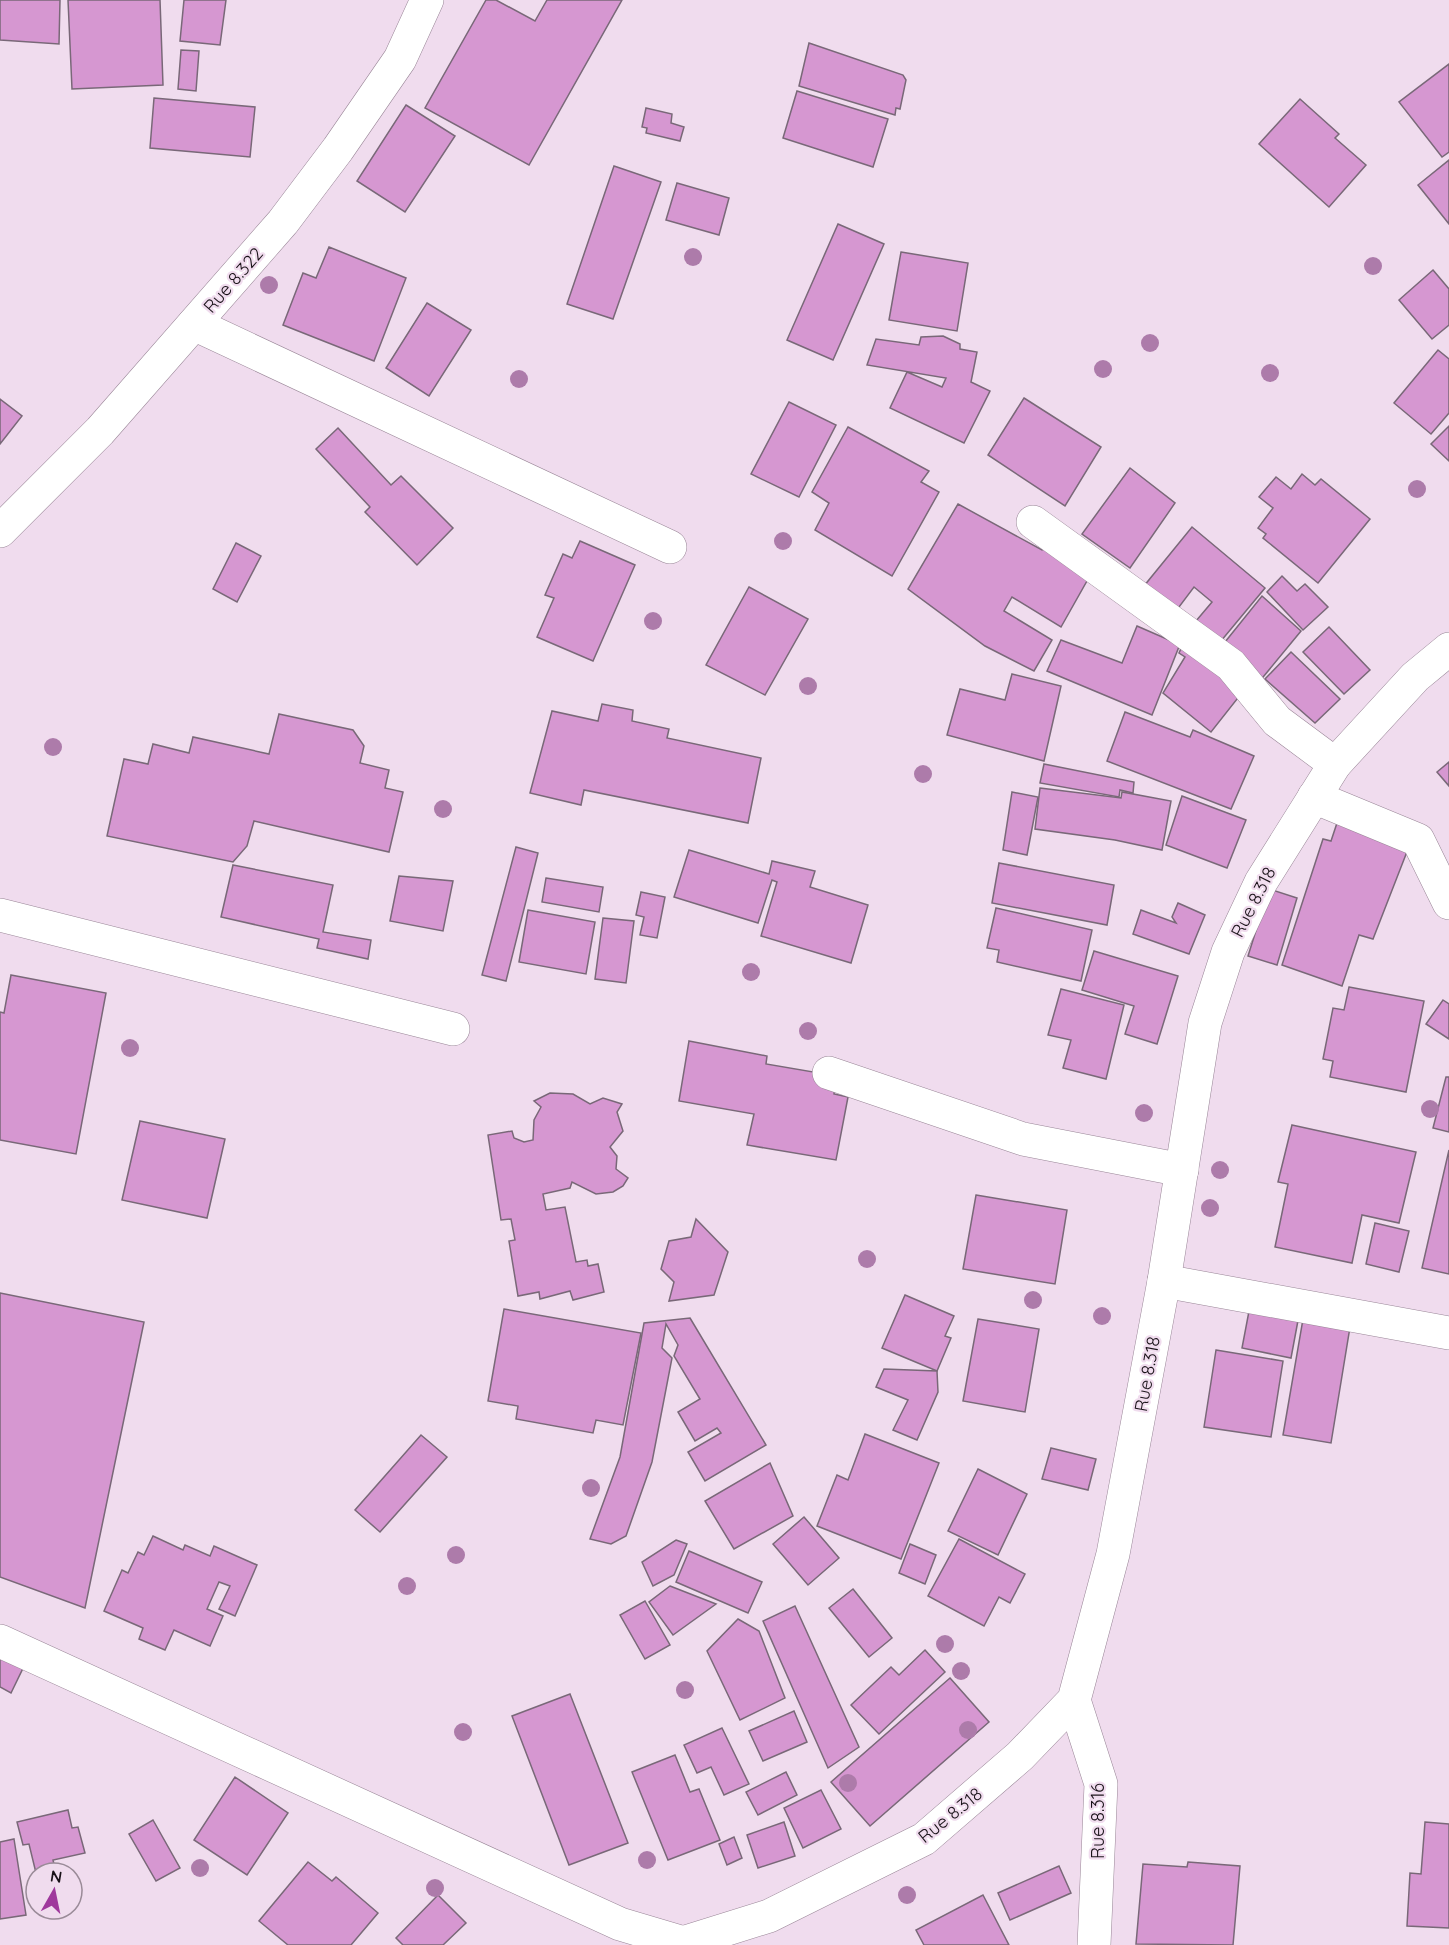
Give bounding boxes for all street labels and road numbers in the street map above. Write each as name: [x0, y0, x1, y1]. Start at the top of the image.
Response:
street label: Rue 8.322: [198, 242, 268, 318]
street label: Rue 8.318: [1226, 863, 1280, 941]
street label: Rue 8.318: [1129, 1335, 1165, 1413]
street label: Rue 8.318: [913, 1782, 987, 1848]
street label: Rue 8.316: [1086, 1783, 1109, 1859]

